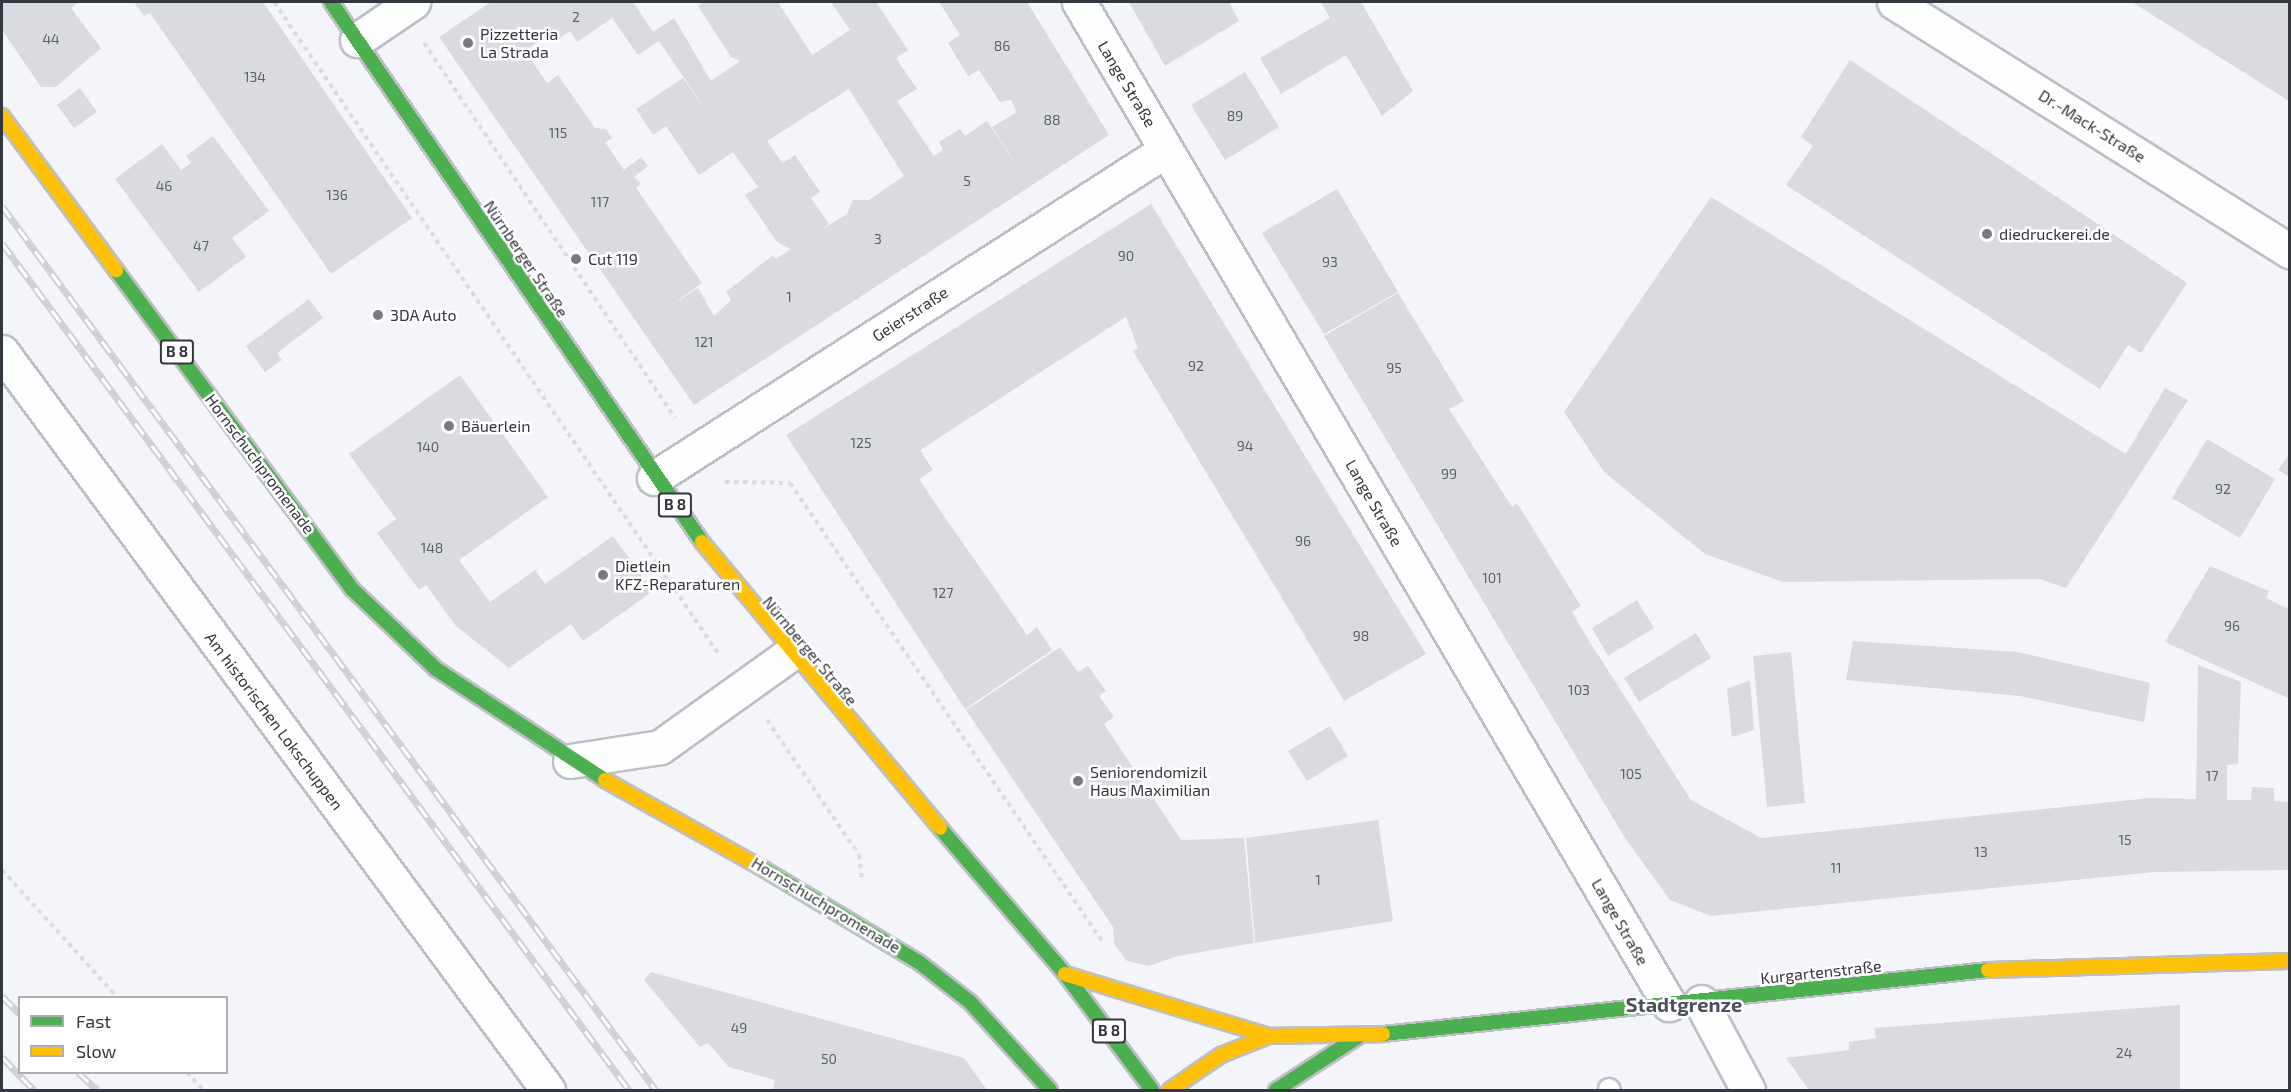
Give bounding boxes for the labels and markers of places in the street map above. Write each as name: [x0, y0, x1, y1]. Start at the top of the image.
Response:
place label: Pizzetteria La Strada: [480, 24, 558, 62]
marker: Pizzetteria La Strada: [461, 36, 475, 50]
place label: diedruckerei.de: [1999, 224, 2110, 244]
marker: diedruckerei.de: [1980, 227, 1994, 241]
place label: Cut 119: [588, 249, 638, 269]
marker: Cut 119: [569, 252, 583, 266]
place label: 3DA Auto: [390, 305, 457, 325]
marker: 3DA Auto: [371, 308, 385, 322]
place label: Bäuerlein: [461, 416, 530, 436]
marker: Bäuerlein: [442, 419, 456, 433]
place label: Dietlein KFZ-Reparaturen: [615, 556, 740, 594]
marker: Dietlein KFZ-Reparaturen: [596, 568, 610, 582]
place label: Seniorendomizil Haus Maximilian: [1090, 762, 1210, 800]
marker: Seniorendomizil Haus Maximilian: [1071, 774, 1085, 788]

